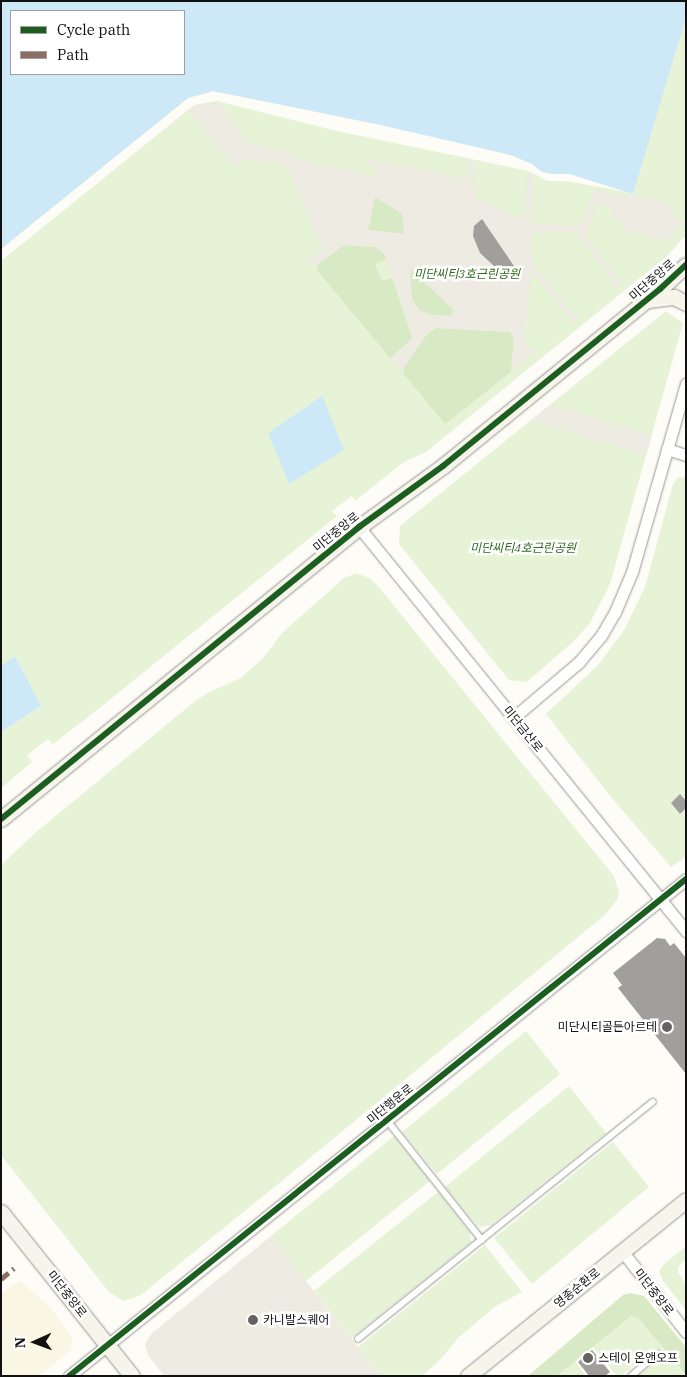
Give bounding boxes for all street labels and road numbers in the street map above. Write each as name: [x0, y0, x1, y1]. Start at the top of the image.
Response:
street label: 미단중앙로: [626, 256, 678, 304]
street label: 미단중앙로: [310, 509, 362, 555]
street label: 미단금산로: [500, 703, 546, 755]
street label: 미단행운로: [364, 1081, 416, 1127]
street label: 영종순환로: [551, 1265, 603, 1311]
street label: 미단중앙로: [631, 1266, 677, 1318]
street label: 미단중앙로: [44, 1268, 90, 1320]

